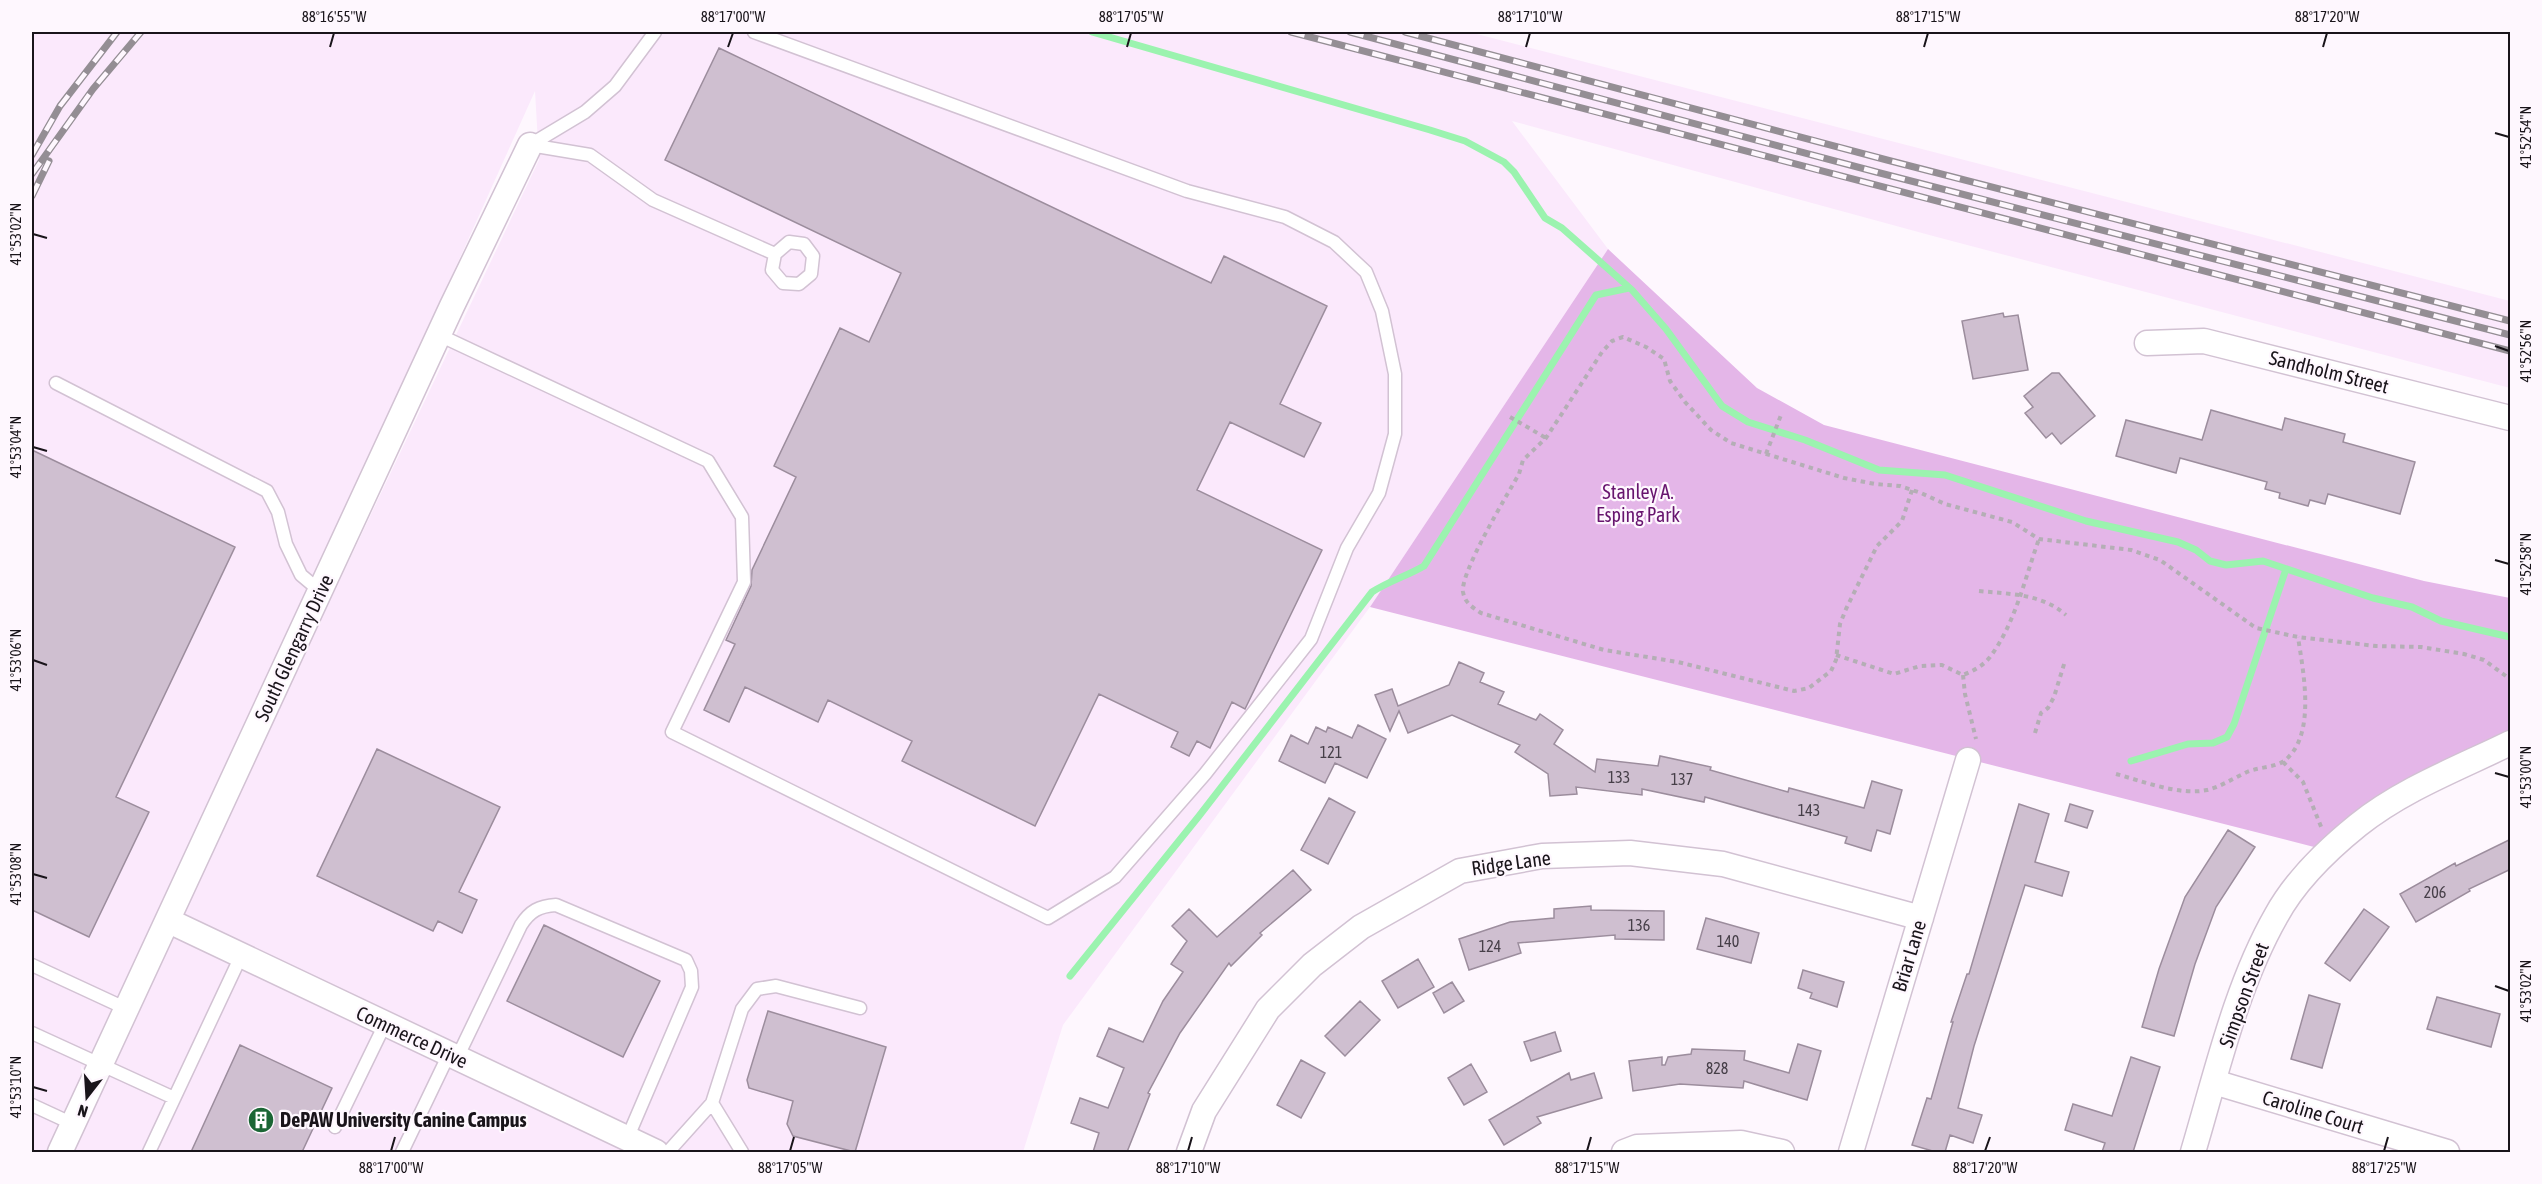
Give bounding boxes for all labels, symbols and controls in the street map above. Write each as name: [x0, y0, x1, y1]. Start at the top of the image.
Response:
text: 88°16'55"W: [302, 8, 366, 25]
text: 88°17'00"W: [701, 8, 765, 25]
text: 88°17'05"W: [1099, 8, 1163, 25]
text: 88°17'10"W: [1498, 8, 1562, 25]
text: 88°17'15"W: [1896, 8, 1960, 25]
text: 88°17'20"W: [2295, 8, 2359, 25]
text: 41°52'54"N: [2517, 106, 2534, 168]
text: 41°53'02"N: [7, 203, 24, 265]
text: 41°52'56"N: [2517, 320, 2534, 382]
street label: Sandholm Street: [2267, 346, 2391, 398]
text: 41°53'04"N: [7, 416, 24, 478]
park label: Stanley A. Esping Park: [1596, 480, 1680, 526]
text: 41°52'58"N: [2517, 533, 2534, 595]
street label: South Glengarry Drive: [249, 571, 338, 725]
text: 41°53'06"N: [7, 629, 24, 691]
house number: 121: [1320, 743, 1342, 761]
text: 41°53'00"N: [2517, 746, 2534, 808]
house number: 133: [1608, 768, 1630, 786]
house number: 137: [1671, 770, 1693, 788]
house number: 143: [1798, 801, 1820, 819]
text: 41°53'08"N: [7, 843, 24, 905]
street label: Ridge Lane: [1470, 846, 1552, 879]
house number: 206: [2424, 883, 2446, 901]
house number: 136: [1628, 916, 1650, 934]
street label: Briar Lane: [1887, 917, 1930, 994]
house number: 140: [1717, 932, 1739, 950]
house number: 124: [1479, 937, 1501, 955]
street label: Simpson Street: [2214, 939, 2273, 1050]
text: 41°53'02"N: [2517, 960, 2534, 1022]
street label: Commerce Drive: [353, 1001, 472, 1072]
text: 41°53'10"N: [7, 1056, 24, 1118]
house number: 828: [1706, 1059, 1728, 1077]
north arrow: [57, 1067, 117, 1127]
street label: Caroline Court: [2260, 1085, 2367, 1138]
text: N: [75, 1101, 90, 1121]
building icon: DePAW University Canine Campus: [246, 1105, 276, 1135]
place label: DePAW University Canine Campus: [280, 1108, 526, 1131]
text: 88°17'00"W: [359, 1159, 423, 1176]
text: 88°17'05"W: [758, 1159, 822, 1176]
text: 88°17'10"W: [1156, 1159, 1220, 1176]
text: 88°17'15"W: [1555, 1159, 1619, 1176]
text: 88°17'20"W: [1953, 1159, 2017, 1176]
text: 88°17'25"W: [2352, 1159, 2416, 1176]

